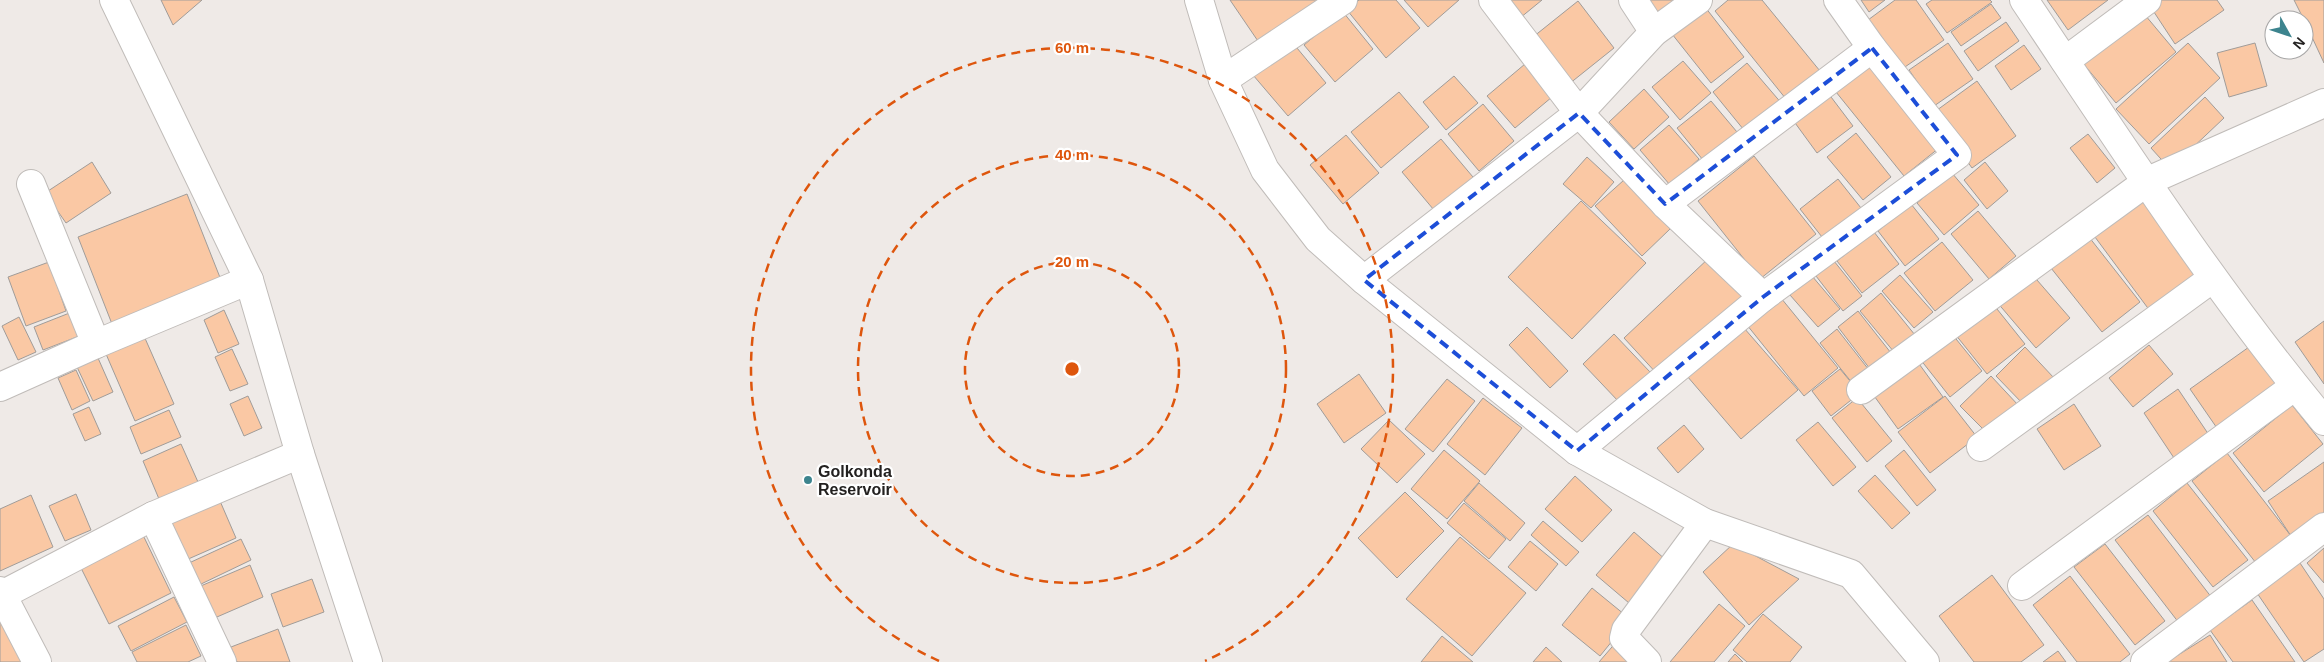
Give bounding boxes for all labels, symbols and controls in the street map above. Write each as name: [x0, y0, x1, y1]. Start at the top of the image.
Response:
north arrow: [2264, 10, 2314, 60]
text: N: [2290, 34, 2308, 52]
text: 60 m: [1055, 39, 1089, 56]
text: 40 m: [1055, 146, 1089, 163]
text: 20 m: [1055, 253, 1089, 270]
centre of rings: [1063, 360, 1081, 378]
place label: Golkonda Reservoir: [818, 463, 892, 498]
marker: Golkonda Reservoir: [802, 474, 814, 486]

